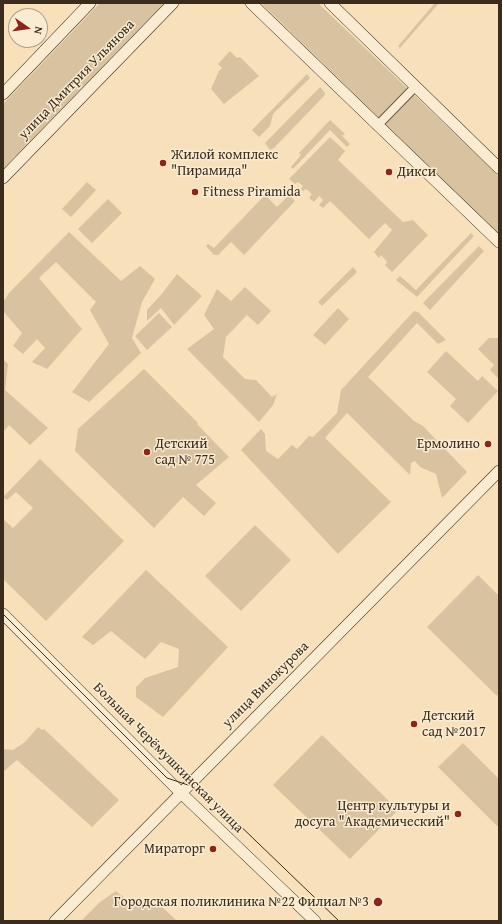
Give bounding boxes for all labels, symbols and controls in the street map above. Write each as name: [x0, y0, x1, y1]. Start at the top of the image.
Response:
north arrow: [8, 8, 48, 48]
street label: улица Дмитрия Ульянова: [16, 17, 138, 143]
text: N: [30, 25, 47, 36]
place label: Жилой комплекс "Пирамида": [171, 147, 278, 180]
marker: Жилой комплекс "Пирамида": [158, 158, 168, 168]
place label: Дикси: [397, 164, 436, 180]
marker: Дикси: [384, 167, 394, 177]
place label: Fitness Piramida: [203, 184, 300, 200]
marker: Fitness Piramida: [190, 187, 200, 197]
place label: Детский сад № 775: [155, 436, 215, 468]
place label: Ермолино: [417, 436, 480, 452]
marker: Ермолино: [483, 439, 493, 449]
marker: Детский сад № 775: [142, 447, 152, 457]
street label: улица Винокурова: [219, 638, 313, 732]
street label: Большая Черёмушкинская улица: [89, 679, 247, 837]
place label: Детский сад №2017: [422, 708, 486, 740]
marker: Детский сад №2017: [409, 719, 419, 729]
place label: Центр культуры и досуга "Академический": [295, 798, 450, 830]
marker: Центр культуры и досуга "Академический": [453, 809, 463, 819]
place label: Мираторг: [144, 841, 205, 857]
marker: Мираторг: [208, 844, 218, 854]
place label: Городская поликлиника №22 Филиал №3: [114, 894, 369, 910]
marker: Городская поликлиника №22 Филиал №3: [372, 896, 384, 908]

